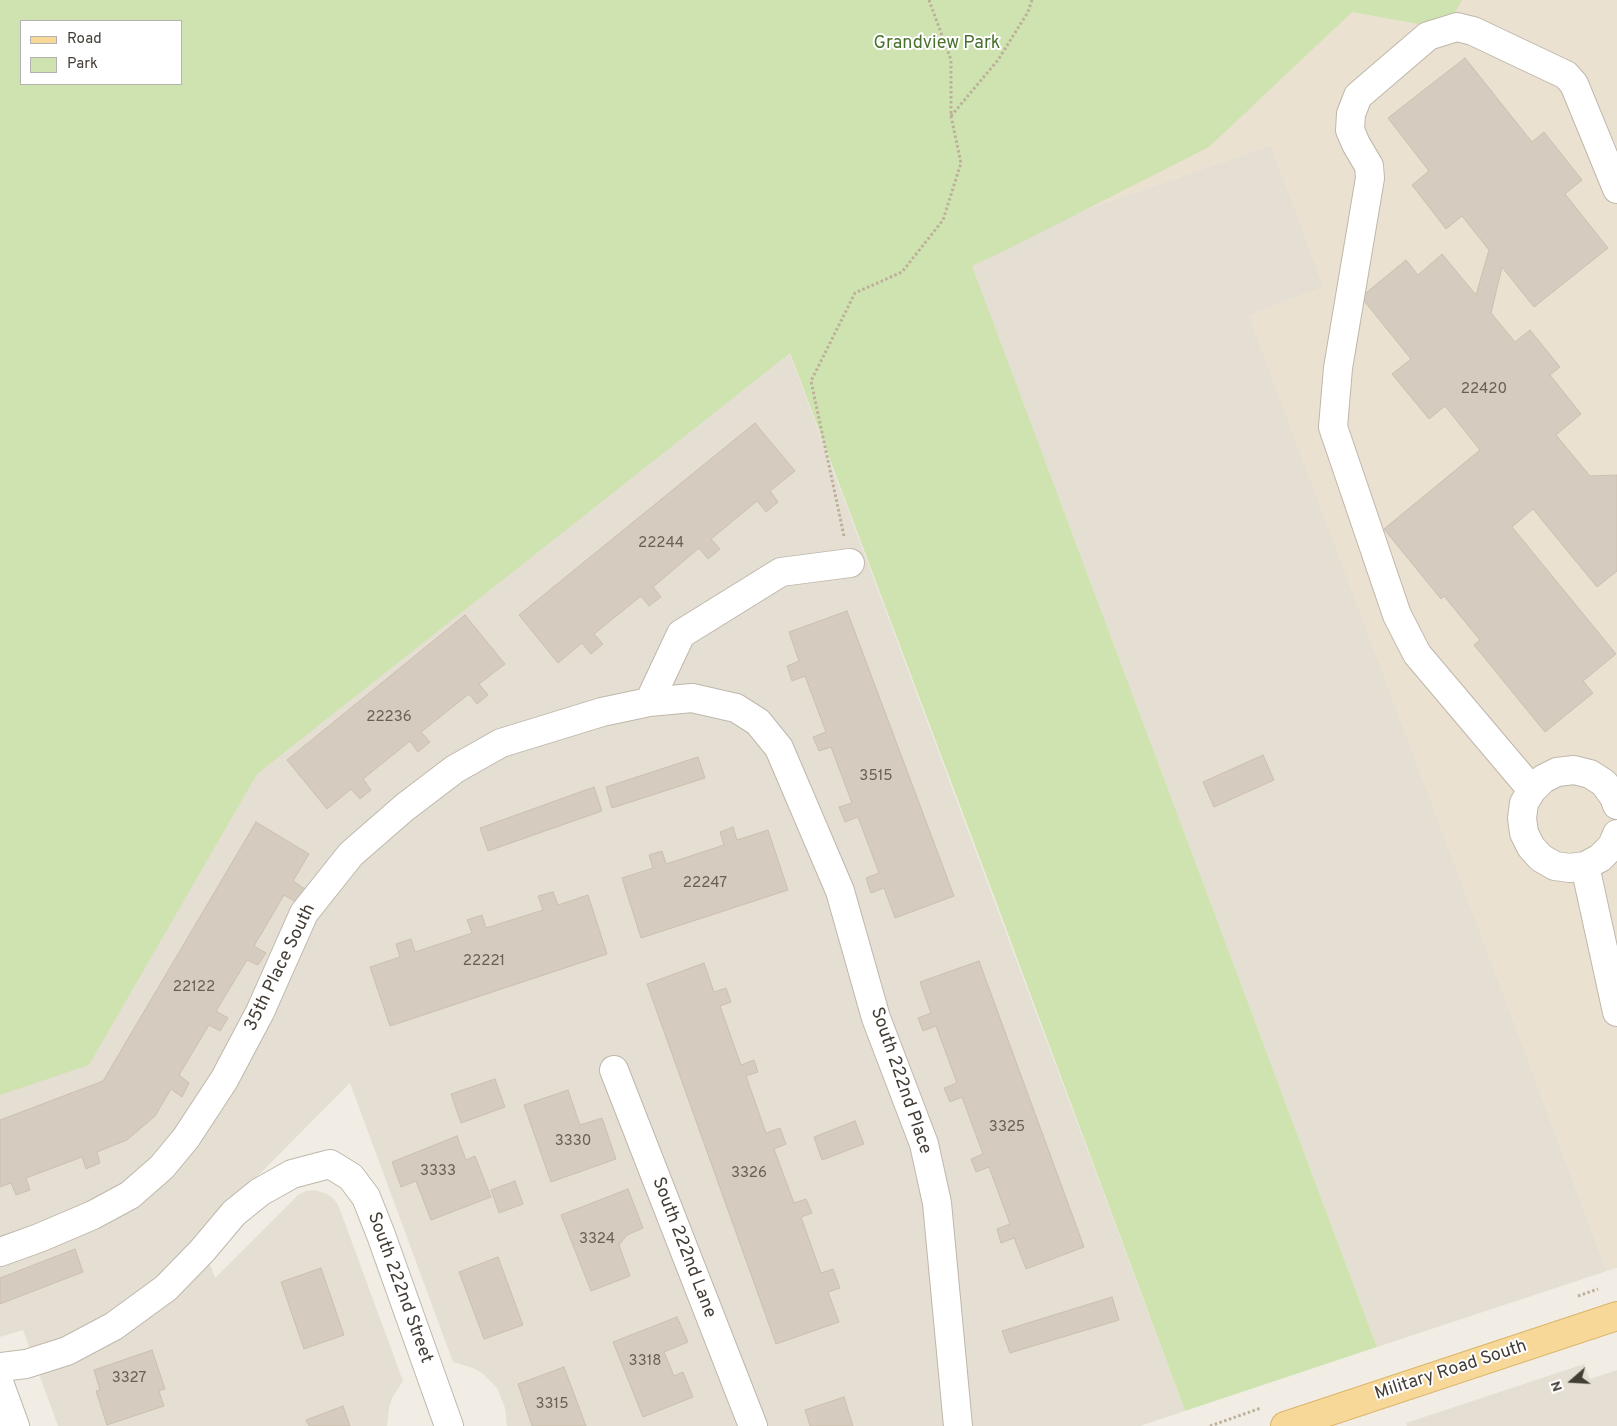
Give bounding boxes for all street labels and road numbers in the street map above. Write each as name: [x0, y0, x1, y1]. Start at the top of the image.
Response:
street label: 35th Place South: [241, 901, 321, 1035]
street label: South 222nd Place: [865, 1005, 935, 1157]
street label: South 222nd Lane: [646, 1175, 720, 1321]
street label: South 222nd Street: [362, 1210, 436, 1366]
street label: Military Road South: [1372, 1336, 1530, 1406]

